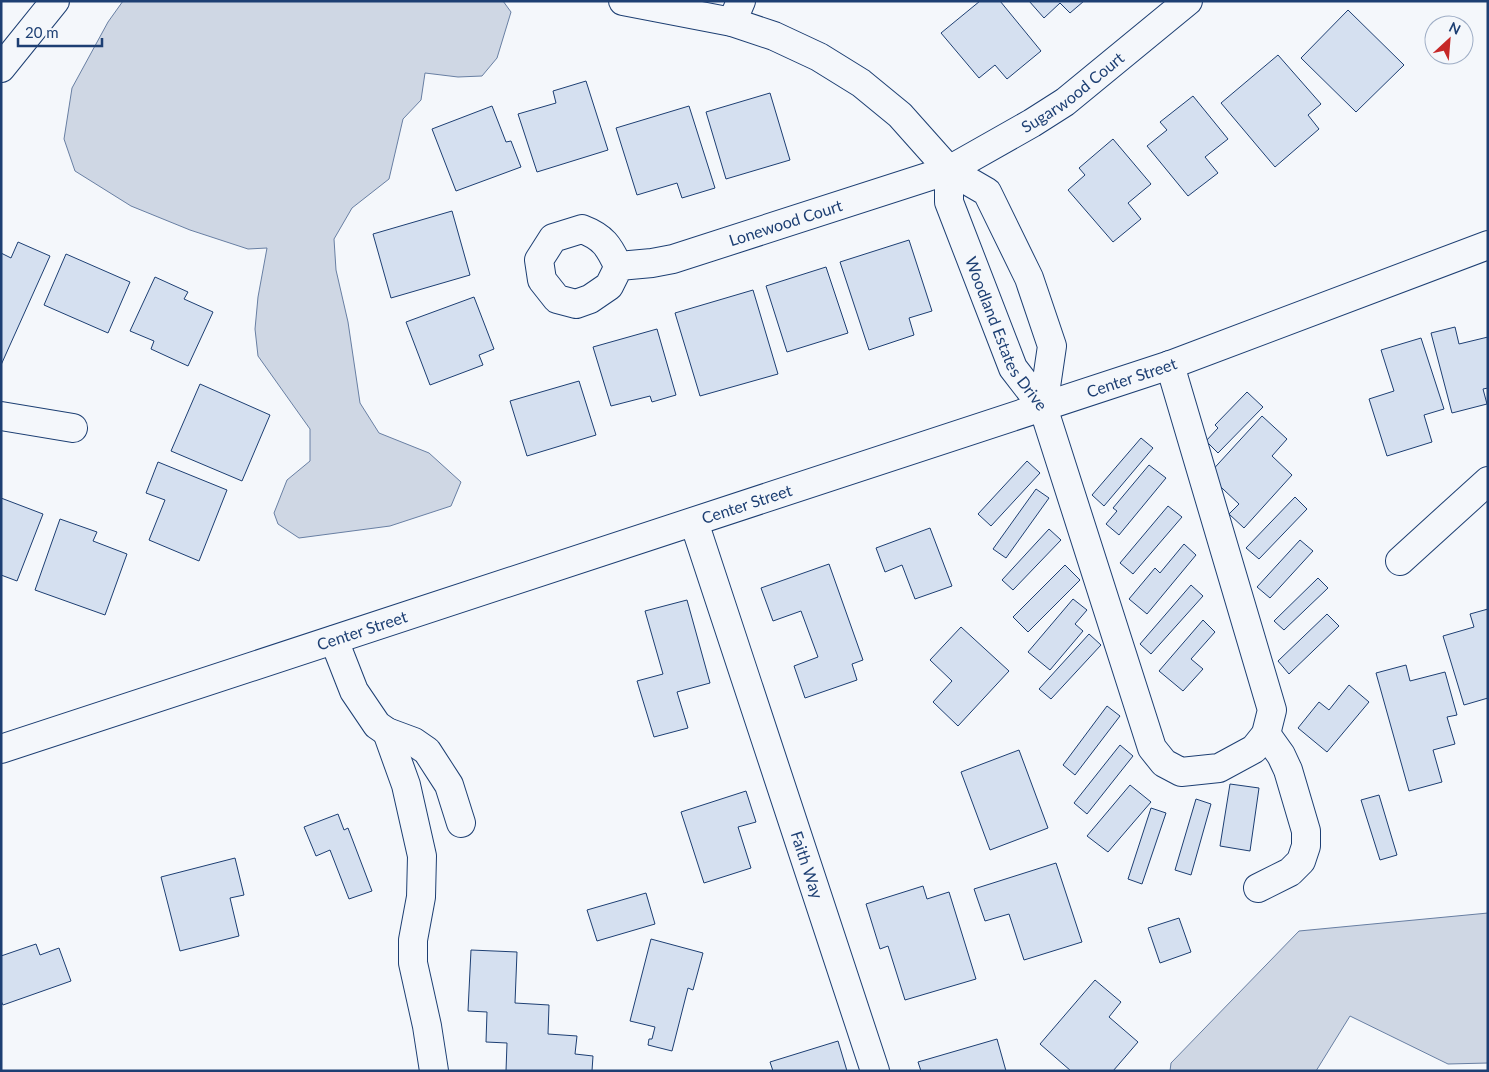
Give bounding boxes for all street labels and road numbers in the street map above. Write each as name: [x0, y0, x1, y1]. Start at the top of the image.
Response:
street label: Sugarwood Court: [1018, 48, 1128, 136]
street label: Lonewood Court: [726, 195, 845, 249]
street label: Woodland Estates Drive: [962, 254, 1052, 414]
street label: Center Street: [1084, 353, 1179, 401]
street label: Center Street: [699, 480, 794, 527]
street label: Center Street: [314, 606, 410, 654]
street label: Faith Way: [788, 828, 828, 902]

